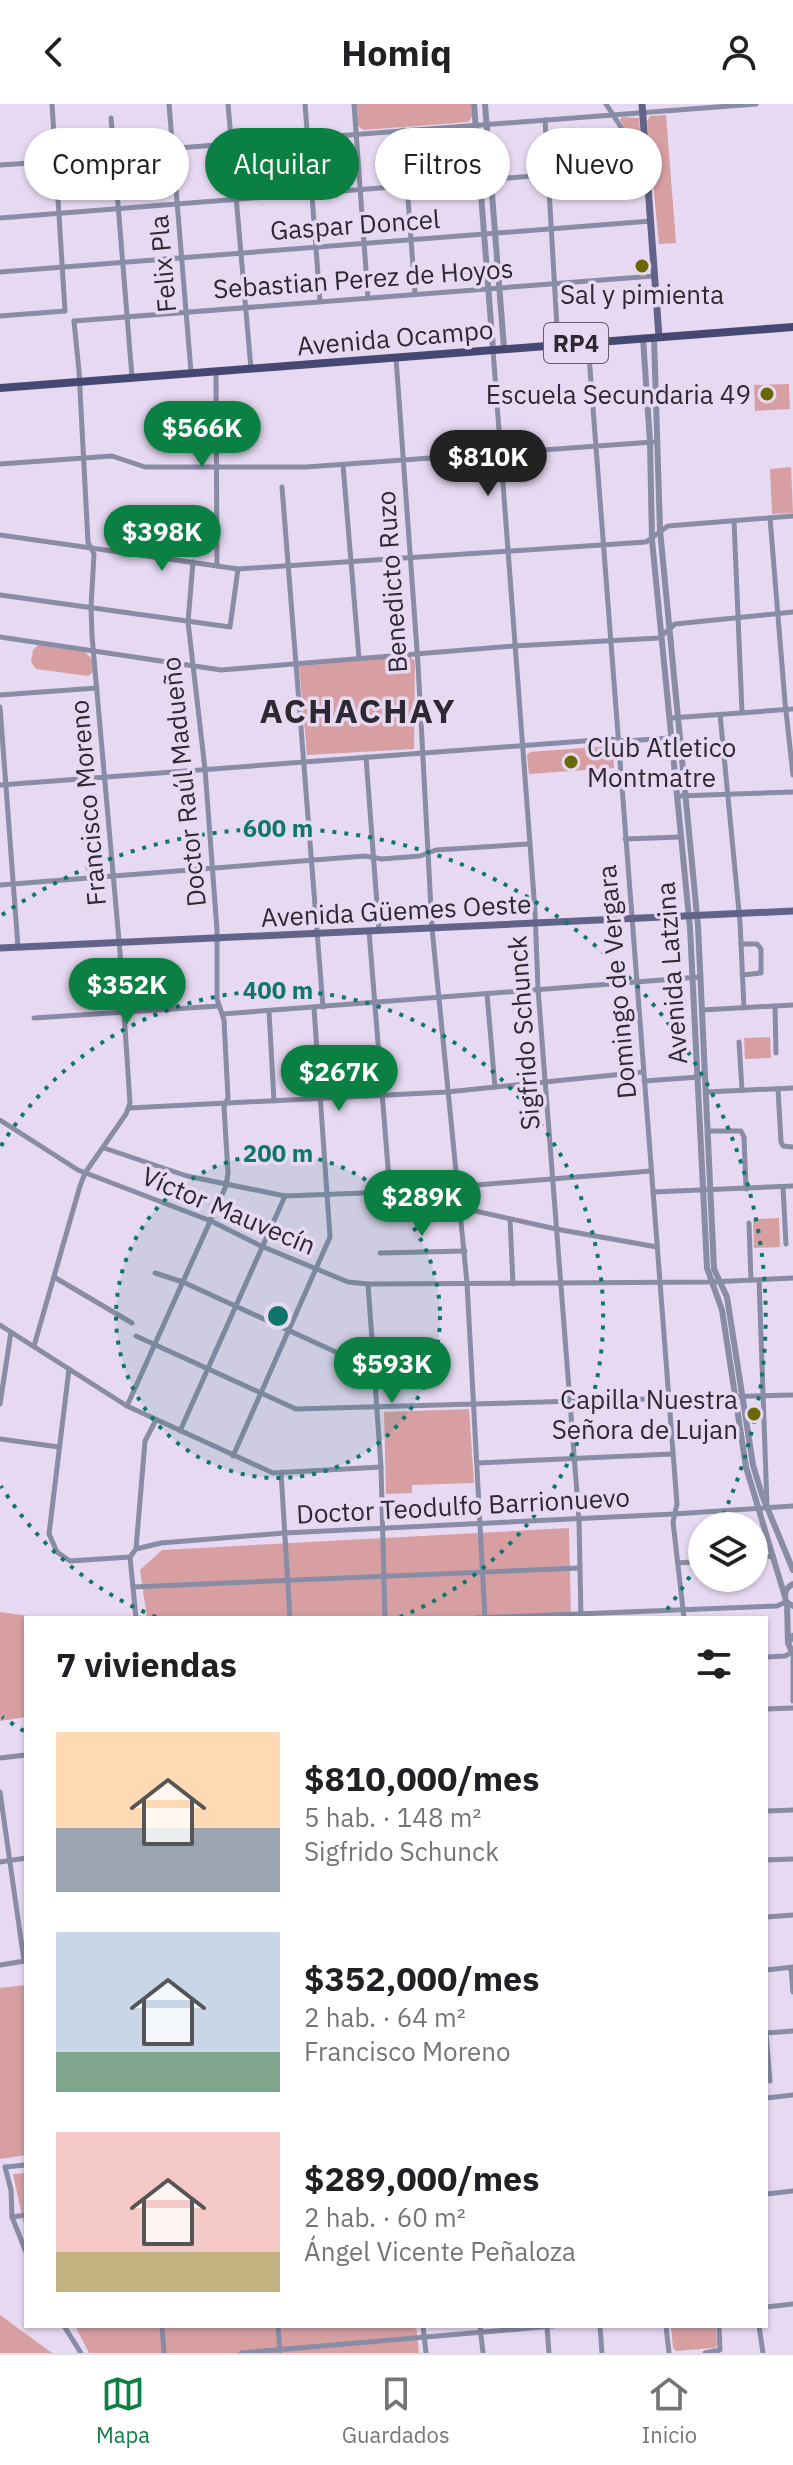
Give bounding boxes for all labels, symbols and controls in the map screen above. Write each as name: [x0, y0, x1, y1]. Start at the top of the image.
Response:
text: Homiq: [341, 29, 452, 76]
icon: back: [32, 30, 76, 74]
icon: person: [717, 30, 761, 74]
chip: Comprar: [24, 128, 189, 200]
chip: Alquilar: [205, 128, 359, 200]
chip: Filtros: [375, 128, 510, 200]
chip: Nuevo: [526, 128, 662, 200]
street label: Gaspar Doncel: [269, 201, 441, 247]
street label: Felix Pla: [141, 214, 183, 314]
street label: Sebastian Perez de Hoyos: [212, 251, 514, 305]
marker: Sal y pimienta: [633, 257, 651, 275]
place label: Sal y pimienta: [560, 277, 724, 311]
street label: Avenida Ocampo: [295, 311, 495, 363]
road number: RP4: [544, 323, 608, 363]
place label: Escuela Secundaria 49: [486, 377, 751, 411]
marker: Escuela Secundaria 49: [758, 385, 776, 403]
pin: $566K: [146, 401, 258, 469]
text: $566K: [162, 410, 242, 444]
pin: $810K: [432, 430, 544, 498]
text: $810K: [448, 439, 528, 473]
street label: Benedicto Ruzo: [368, 490, 414, 674]
pin: $398K: [106, 505, 218, 573]
text: $398K: [122, 514, 202, 548]
street label: Doctor Raúl Madueño: [153, 655, 213, 909]
district label: ACHACHAY: [259, 688, 457, 732]
street label: Francisco Moreno: [61, 699, 113, 907]
place label: Club Atletico Montmatre: [587, 730, 736, 794]
marker: Club Atletico Montmatre: [562, 753, 580, 771]
text: 600 m: [243, 812, 313, 844]
street label: Domingo de Vergara: [589, 863, 643, 1100]
street label: Avenida Latzina: [648, 881, 694, 1065]
street label: Avenida Güemes Oeste: [260, 886, 532, 934]
street label: Sigfrido Schunck: [499, 934, 547, 1131]
pin: $352K: [71, 958, 183, 1026]
text: $352K: [87, 967, 167, 1001]
text: 400 m: [243, 974, 313, 1006]
pin: $267K: [283, 1045, 395, 1113]
text: $267K: [299, 1054, 379, 1088]
text: 200 m: [243, 1137, 313, 1169]
street label: Víctor Mauvecín: [137, 1158, 321, 1262]
pin: $289K: [366, 1170, 478, 1238]
text: $289K: [382, 1179, 462, 1213]
centre of rings: [264, 1302, 292, 1330]
pin: $593K: [336, 1337, 448, 1405]
text: $593K: [352, 1346, 432, 1380]
place label: Capilla Nuestra Señora de Lujan: [552, 1382, 738, 1446]
marker: Capilla Nuestra Señora de Lujan: [745, 1405, 763, 1423]
street label: Doctor Teodulfo Barrionuevo: [295, 1479, 631, 1531]
map controls: [688, 1512, 768, 1592]
button: layers: [688, 1512, 768, 1592]
text: 7 viviendas: [56, 1642, 237, 1686]
icon: filters: [692, 1642, 736, 1686]
text: $810,000/mes: [304, 1756, 539, 1800]
icon: home: [120, 1764, 216, 1860]
text: 5 hab. · 148 m²: [304, 1800, 481, 1834]
text: Sigfrido Schunck: [304, 1834, 499, 1868]
text: $352,000/mes: [304, 1956, 539, 2000]
icon: home: [120, 1964, 216, 2060]
text: 2 hab. · 64 m²: [304, 2000, 466, 2034]
text: Francisco Moreno: [304, 2034, 511, 2068]
text: $289,000/mes: [304, 2156, 539, 2200]
icon: home: [120, 2164, 216, 2260]
text: 2 hab. · 60 m²: [304, 2200, 466, 2234]
text: Ángel Vicente Peñaloza: [304, 2234, 576, 2268]
tab: Mapa: [96, 2372, 150, 2449]
tab: Guardados: [342, 2372, 450, 2449]
tab: Inicio: [641, 2372, 697, 2449]

